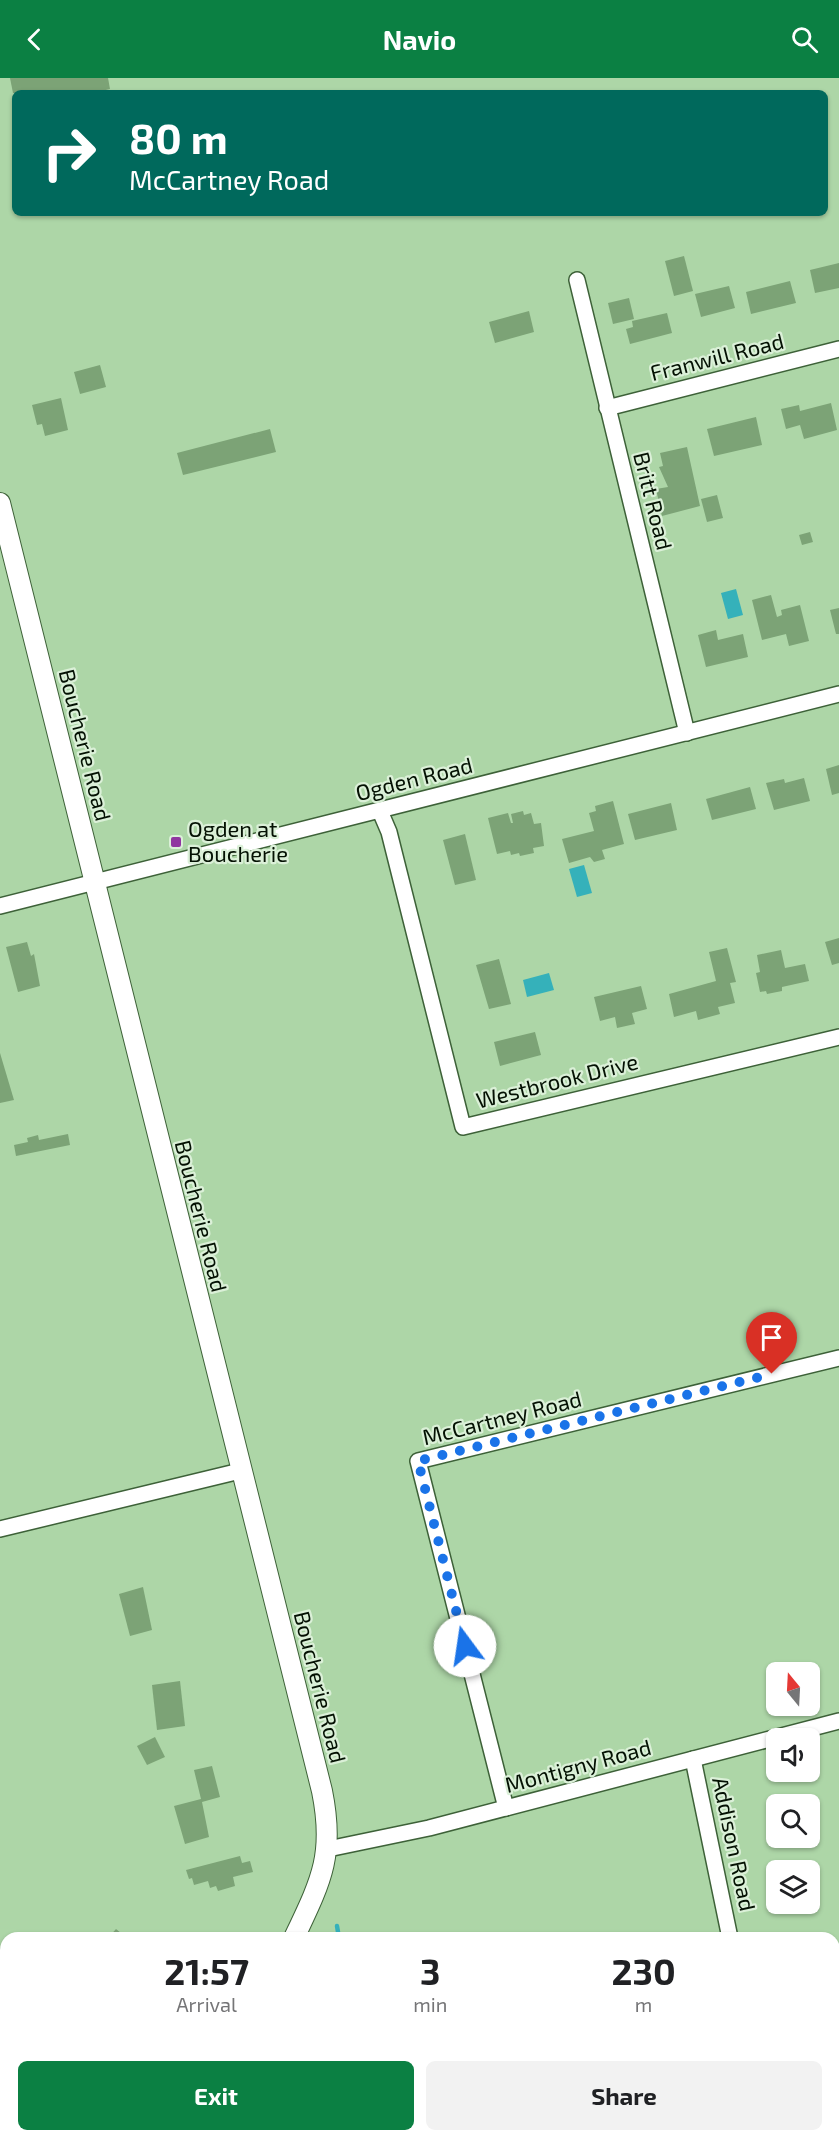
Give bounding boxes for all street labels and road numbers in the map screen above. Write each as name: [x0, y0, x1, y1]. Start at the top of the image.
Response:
street label: Franwill Road: [647, 327, 786, 385]
street label: Britt Road: [629, 449, 679, 553]
street label: Boucherie Road: [55, 666, 117, 823]
street label: Ogden Road: [353, 751, 475, 805]
street label: Westbrook Drive: [473, 1047, 640, 1113]
street label: Boucherie Road: [171, 1137, 233, 1294]
street label: McCartney Road: [419, 1385, 584, 1449]
street label: Boucherie Road: [290, 1608, 352, 1765]
street label: Montigny Road: [502, 1733, 654, 1797]
street label: Addison Road: [708, 1774, 762, 1913]

